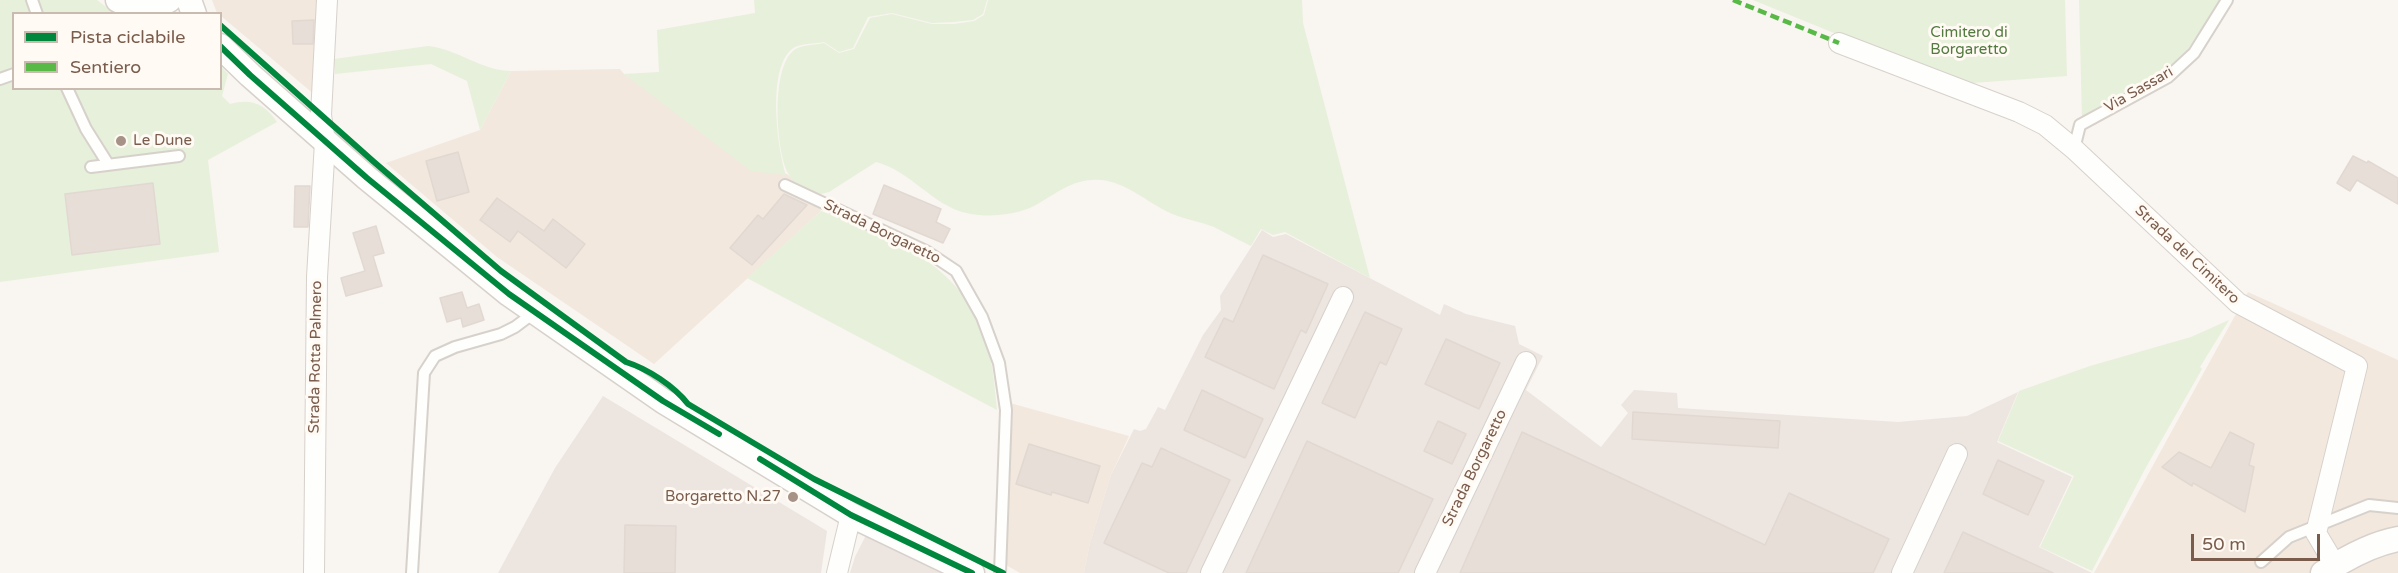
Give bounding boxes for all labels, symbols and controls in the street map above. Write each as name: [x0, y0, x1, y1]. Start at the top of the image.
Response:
legend: [12, 12, 222, 90]
park label: Cimitero di Borgaretto: [1930, 24, 2008, 59]
text: Pista ciclabile: [70, 26, 185, 48]
text: Sentiero: [70, 56, 141, 78]
street label: Via Sassari: [2101, 63, 2177, 117]
place label: Le Dune: [133, 132, 192, 150]
marker: Le Dune: [114, 134, 128, 148]
street label: Strada Borgaretto: [821, 196, 943, 268]
street label: Strada del Cimitero: [2131, 202, 2243, 308]
street label: Strada Rotta Palmero: [306, 280, 326, 434]
street label: Strada Borgaretto: [1439, 407, 1511, 529]
place label: Borgaretto N.27: [665, 488, 781, 506]
marker: Borgaretto N.27: [786, 490, 800, 504]
scale bar: [2194, 522, 2323, 560]
text: 50 m: [2202, 533, 2246, 555]

